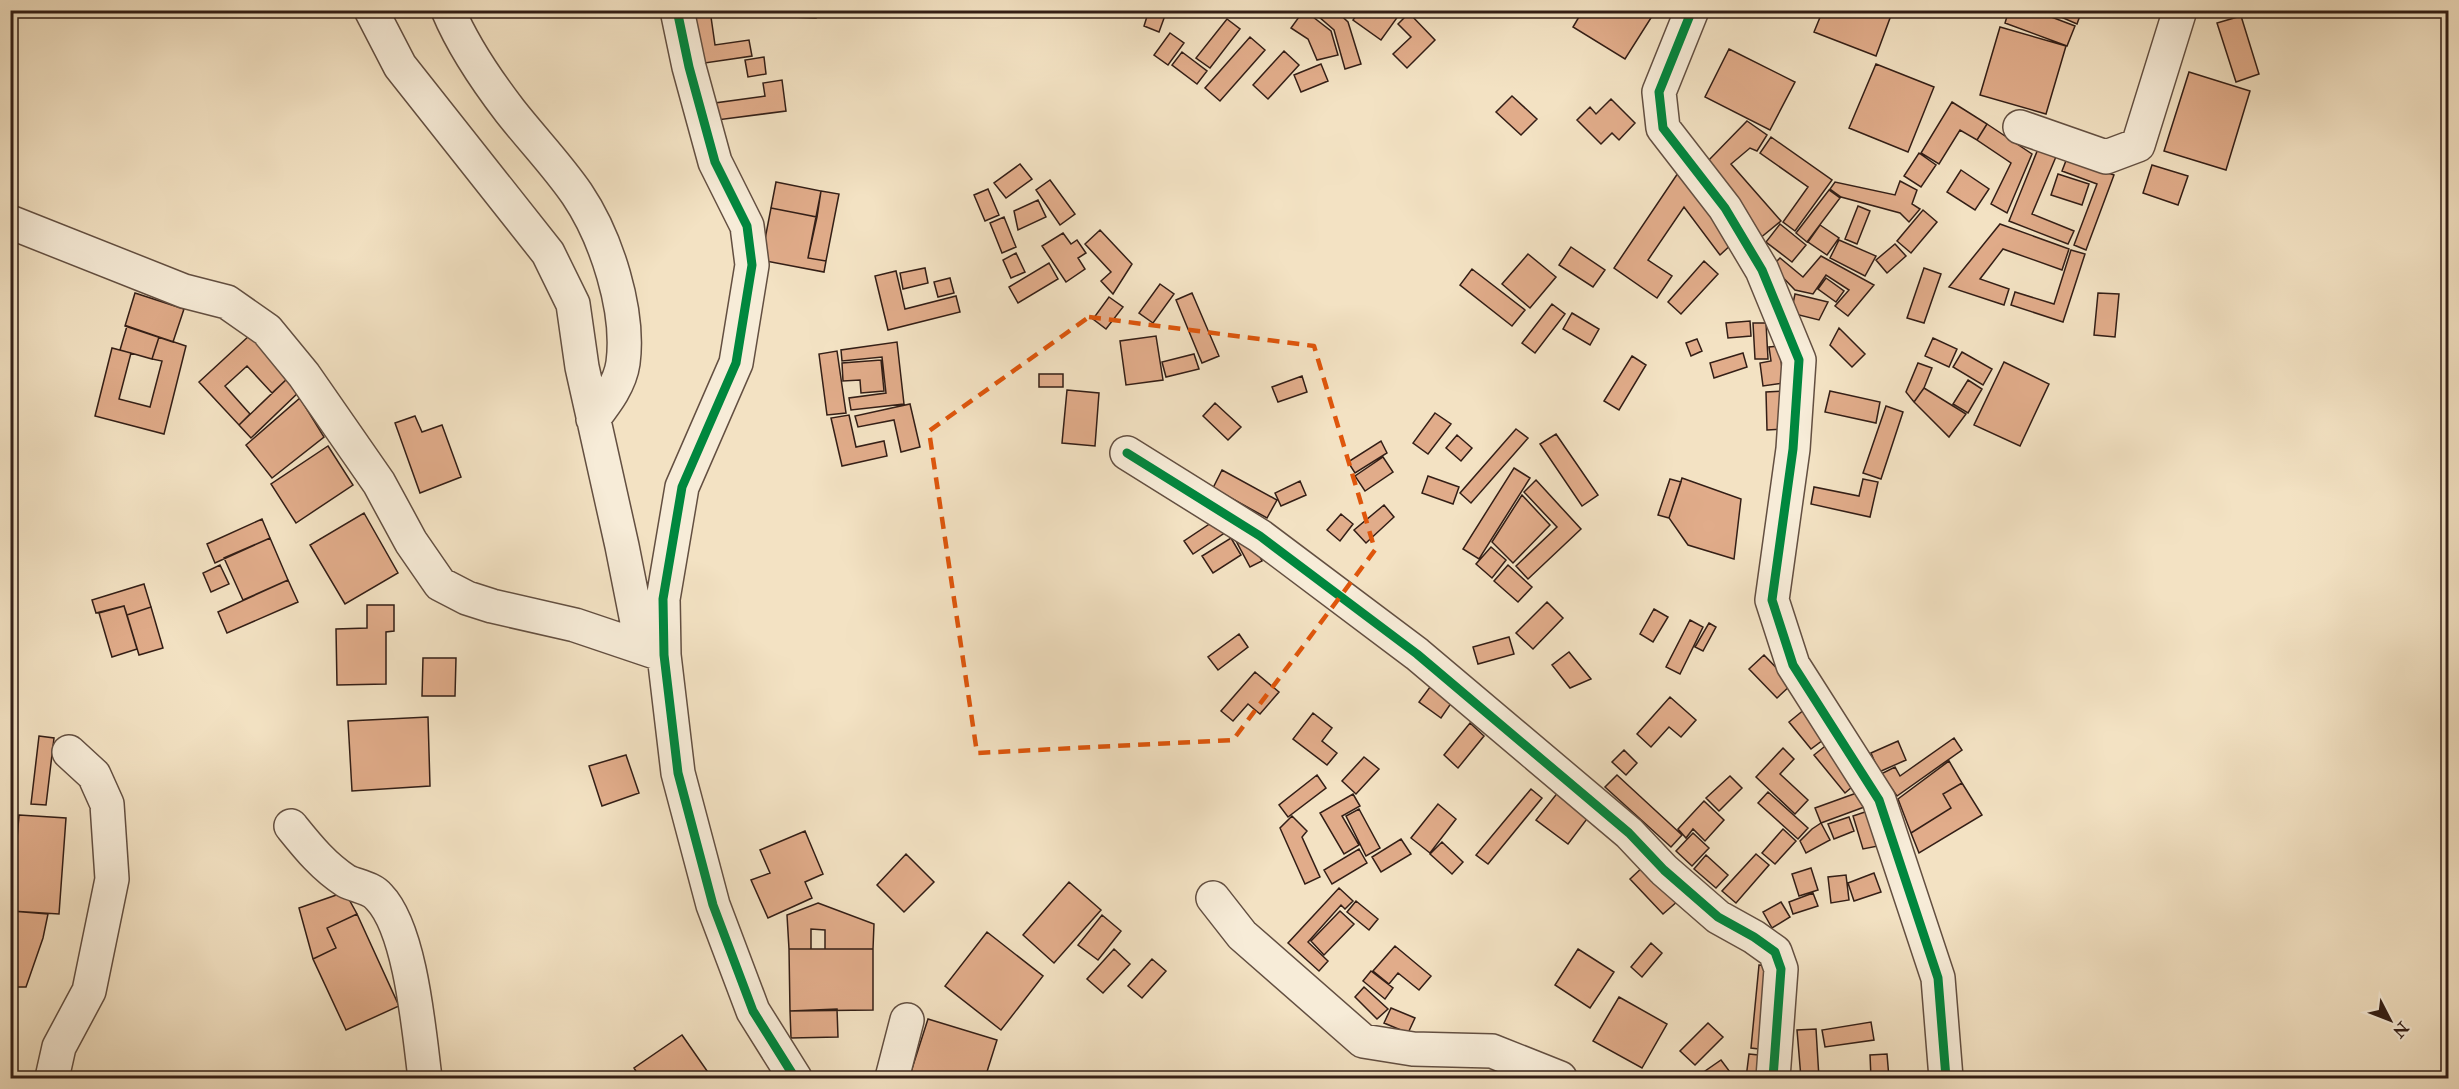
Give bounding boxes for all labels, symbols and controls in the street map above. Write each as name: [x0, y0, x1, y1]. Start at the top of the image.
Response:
north arrow: [2360, 990, 2420, 1050]
text: N: [2388, 1017, 2413, 1042]

